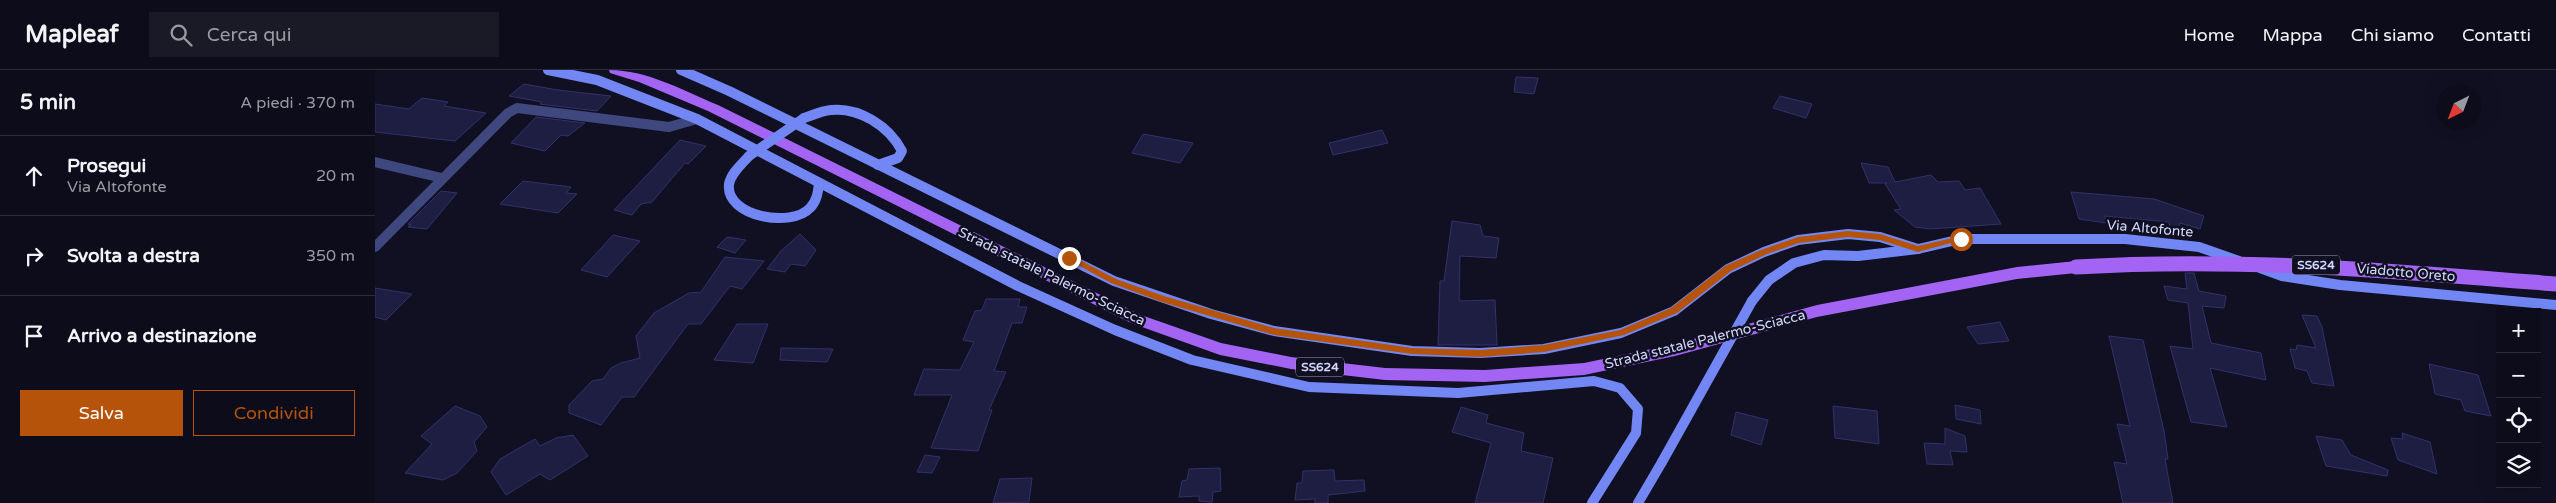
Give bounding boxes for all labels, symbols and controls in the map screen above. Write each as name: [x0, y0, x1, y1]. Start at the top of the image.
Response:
search box: [149, 12, 499, 57]
text: Mapleaf: [25, 20, 119, 49]
icon: search: [167, 21, 195, 49]
text: Cerca qui: [207, 24, 291, 46]
text: Home: [2183, 24, 2234, 46]
text: Mappa: [2262, 24, 2323, 46]
text: Chi siamo: [2351, 24, 2434, 46]
text: Contatti: [2462, 24, 2531, 46]
north arrow: [2436, 85, 2481, 130]
text: 5 min: [20, 90, 76, 115]
text: A piedi · 370 m: [240, 93, 355, 113]
text: Prosegui: [67, 155, 146, 177]
icon: ahead: [20, 162, 48, 190]
text: 20 m: [316, 166, 355, 186]
text: Via Altofonte: [67, 177, 167, 197]
street label: Via Altofonte: [2106, 216, 2194, 241]
street label: Strada statale Palermo-Sciacca: [956, 224, 1148, 329]
route start: [1950, 228, 1973, 251]
icon: right: [20, 242, 48, 270]
text: Svolta a destra: [67, 245, 200, 267]
text: 350 m: [306, 246, 355, 266]
route end: [1058, 247, 1081, 270]
road number: SS624: [2292, 256, 2340, 274]
street label: Viadotto Oreto: [2356, 260, 2456, 285]
street label: Strada statale Palermo-Sciacca: [1603, 306, 1807, 373]
map controls: [2496, 308, 2541, 488]
button: +: [2496, 308, 2541, 353]
icon: arrive: [20, 322, 48, 350]
text: Arrivo a destinazione: [67, 325, 257, 347]
button: −: [2496, 353, 2541, 398]
road number: SS624: [1296, 358, 1344, 376]
button: Salva: [20, 390, 183, 436]
button: Condividi: [193, 390, 355, 436]
button: locate: [2496, 398, 2541, 443]
button: layers: [2496, 443, 2541, 488]

